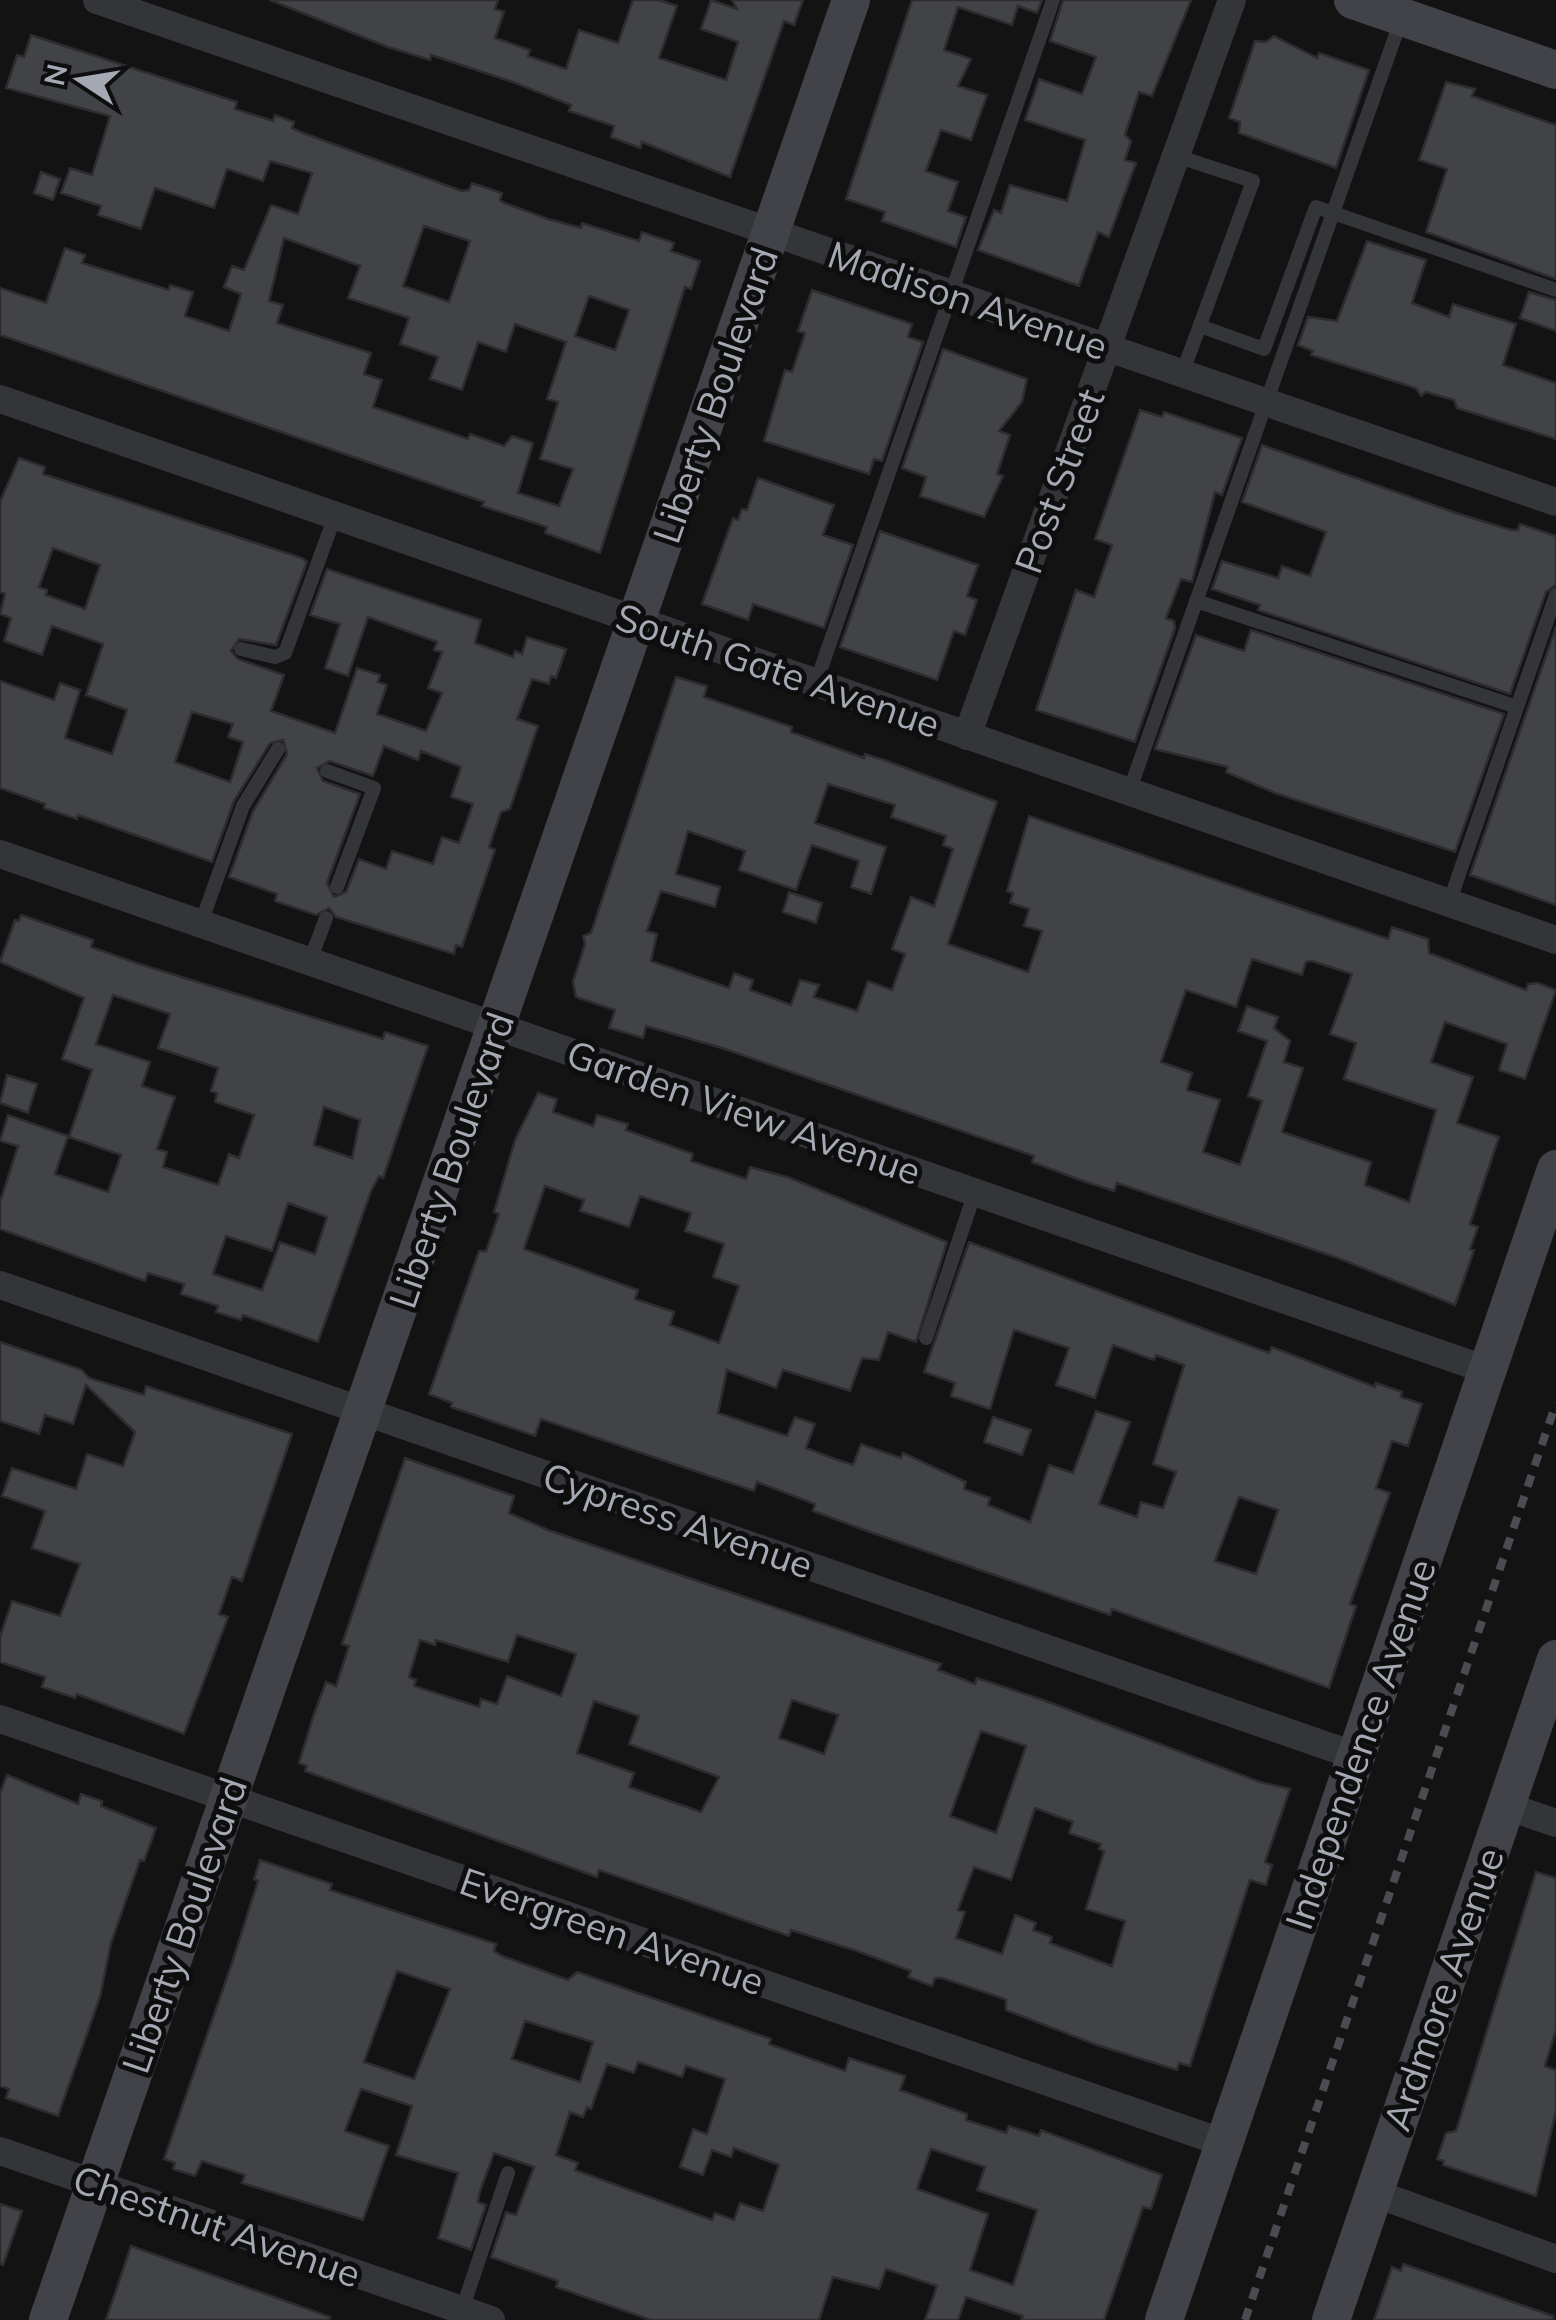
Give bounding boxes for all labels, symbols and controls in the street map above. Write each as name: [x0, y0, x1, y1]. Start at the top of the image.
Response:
north arrow: [30, 30, 130, 130]
text: N: [36, 61, 74, 89]
street label: Madison Avenue: [822, 230, 1114, 370]
street label: Liberty Boulevard: [642, 241, 788, 549]
street label: Post Street: [1004, 382, 1114, 580]
street label: South Gate Avenue: [610, 592, 946, 748]
street label: Liberty Boulevard: [378, 1006, 524, 1314]
street label: Garden View Avenue: [561, 1029, 927, 1195]
street label: Cypress Avenue: [537, 1451, 819, 1589]
street label: Independence Avenue: [1274, 1553, 1446, 1935]
street label: Liberty Boulevard: [111, 1771, 257, 2079]
street label: Ardmore Avenue: [1372, 1841, 1514, 2137]
street label: Evergreen Avenue: [454, 1856, 770, 2006]
street label: Chestnut Avenue: [67, 2154, 367, 2298]

